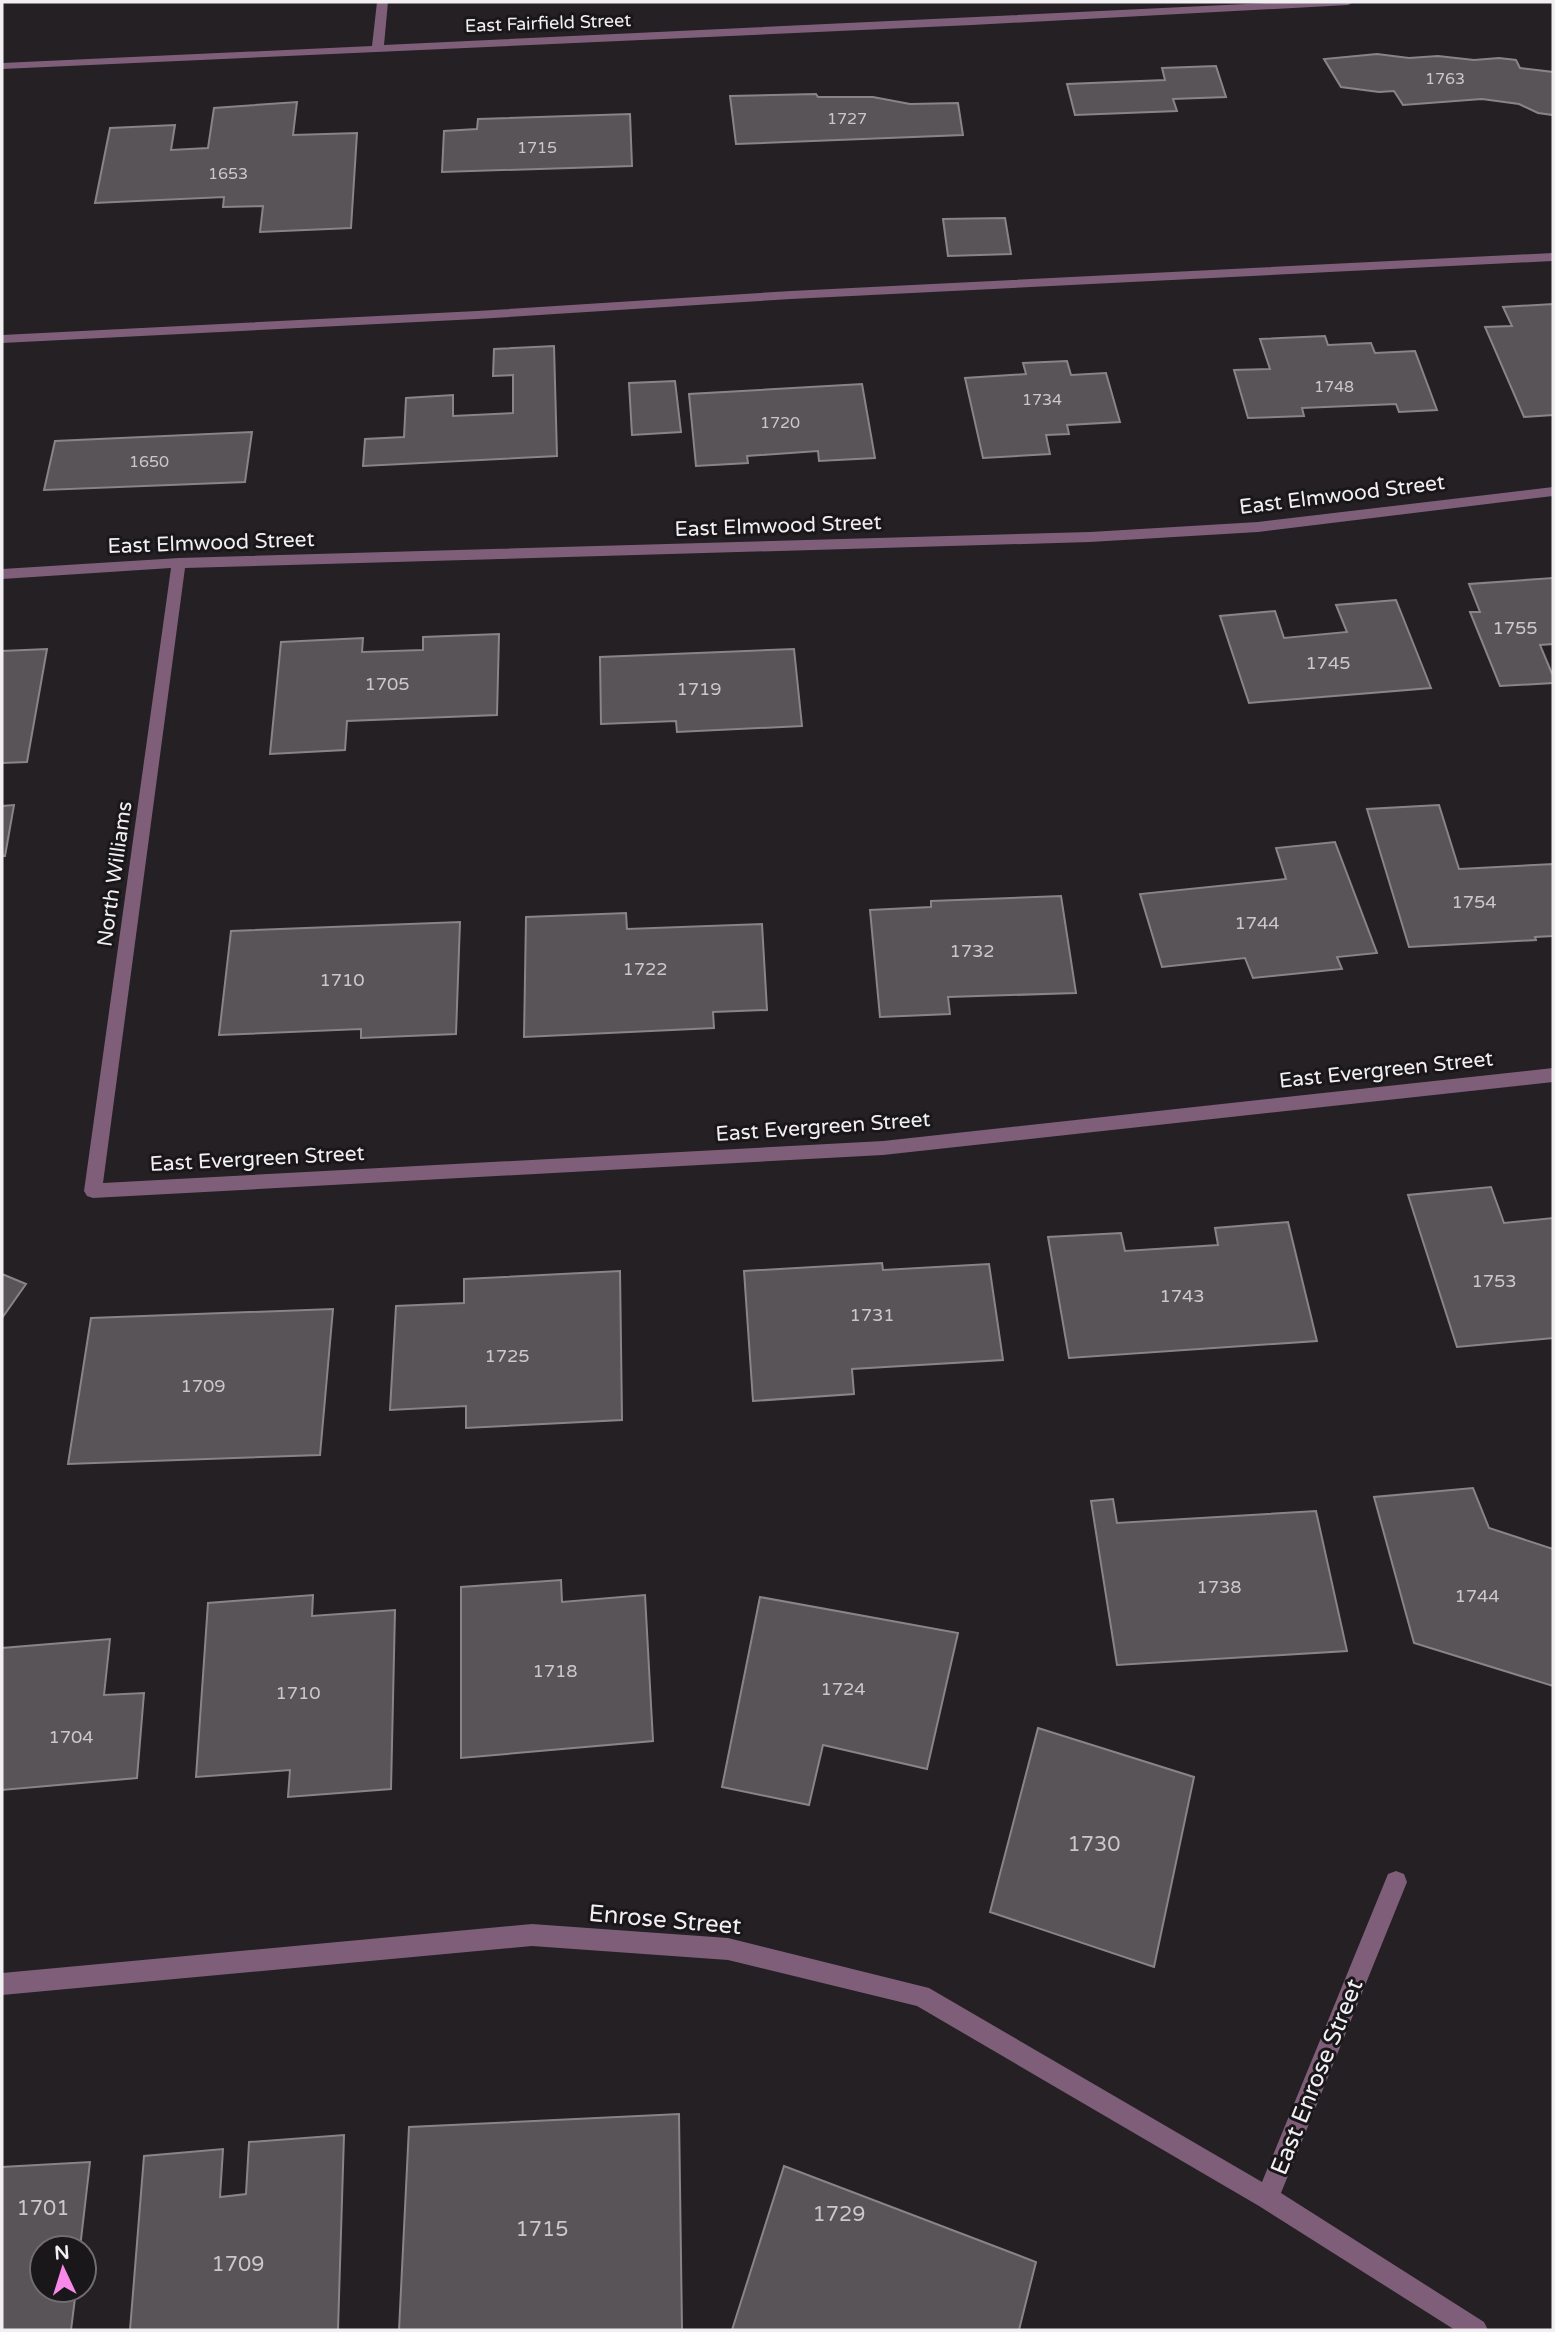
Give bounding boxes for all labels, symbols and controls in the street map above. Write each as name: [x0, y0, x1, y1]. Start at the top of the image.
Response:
street label: East Fairfield Street: [465, 9, 632, 37]
house number: 1763: [1425, 69, 1465, 89]
house number: 1727: [827, 109, 867, 129]
house number: 1715: [517, 138, 557, 158]
house number: 1653: [208, 164, 248, 184]
house number: 1748: [1314, 377, 1354, 397]
house number: 1734: [1022, 390, 1062, 410]
house number: 1720: [760, 413, 800, 433]
house number: 1650: [129, 452, 169, 472]
street label: East Elmwood Street: [1238, 470, 1446, 520]
street label: East Elmwood Street: [674, 510, 882, 542]
street label: East Elmwood Street: [107, 527, 315, 559]
house number: 1755: [1492, 617, 1538, 639]
house number: 1745: [1305, 652, 1351, 674]
house number: 1705: [364, 673, 410, 695]
house number: 1719: [676, 678, 722, 700]
street label: North Williams: [92, 800, 138, 948]
house number: 1754: [1451, 891, 1497, 913]
house number: 1744: [1234, 912, 1280, 934]
house number: 1732: [949, 940, 995, 962]
house number: 1722: [622, 958, 668, 980]
house number: 1710: [319, 969, 365, 991]
street label: East Evergreen Street: [1278, 1046, 1494, 1094]
street label: East Evergreen Street: [715, 1107, 931, 1147]
street label: East Evergreen Street: [149, 1141, 365, 1177]
house number: 1753: [1471, 1270, 1517, 1292]
house number: 1743: [1159, 1285, 1205, 1307]
house number: 1731: [849, 1304, 895, 1326]
house number: 1725: [484, 1345, 530, 1367]
house number: 1709: [180, 1375, 226, 1397]
house number: 1738: [1196, 1576, 1242, 1598]
house number: 1744: [1454, 1585, 1500, 1607]
house number: 1718: [532, 1660, 578, 1682]
house number: 1724: [820, 1678, 866, 1700]
house number: 1710: [275, 1682, 321, 1704]
house number: 1704: [48, 1726, 94, 1748]
house number: 1730: [1068, 1832, 1120, 1857]
street label: Enrose Street: [587, 1899, 743, 1941]
street label: East Enrose Street: [1264, 1975, 1370, 2179]
house number: 1701: [17, 2196, 69, 2221]
house number: 1729: [813, 2202, 865, 2227]
house number: 1715: [516, 2217, 568, 2242]
north arrow: [28, 2234, 98, 2304]
text: N: [54, 2242, 70, 2265]
house number: 1709: [212, 2252, 264, 2277]

